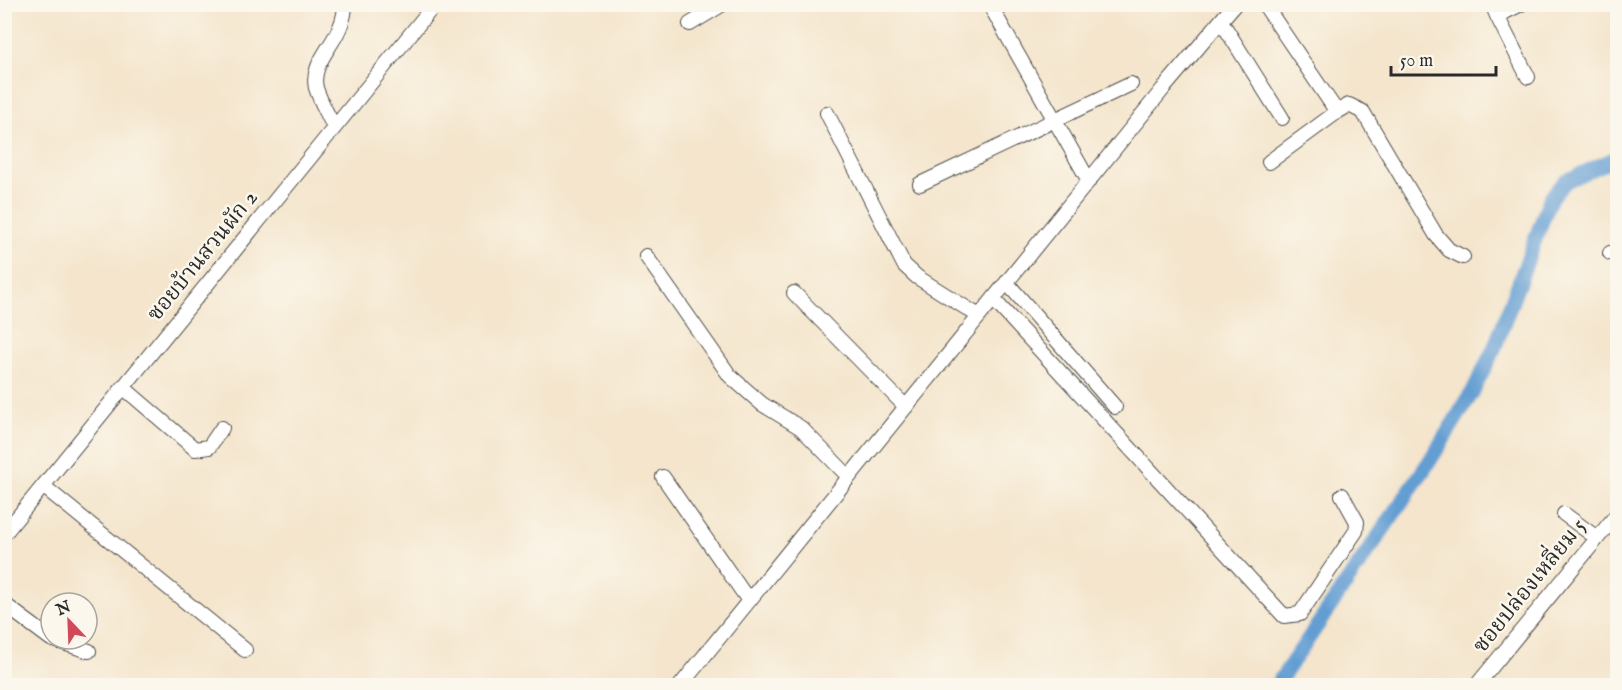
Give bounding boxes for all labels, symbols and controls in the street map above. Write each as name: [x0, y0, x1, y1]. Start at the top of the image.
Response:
scale bar: [1391, 39, 1496, 77]
text: 50 m: [1400, 50, 1433, 73]
street label: ซอยบ้านสวนผัก 2: [142, 185, 264, 327]
street label: ซอยปล่องเหลี่ยม 5: [1464, 511, 1593, 659]
north arrow: [39, 591, 99, 651]
text: N: [53, 597, 74, 621]

